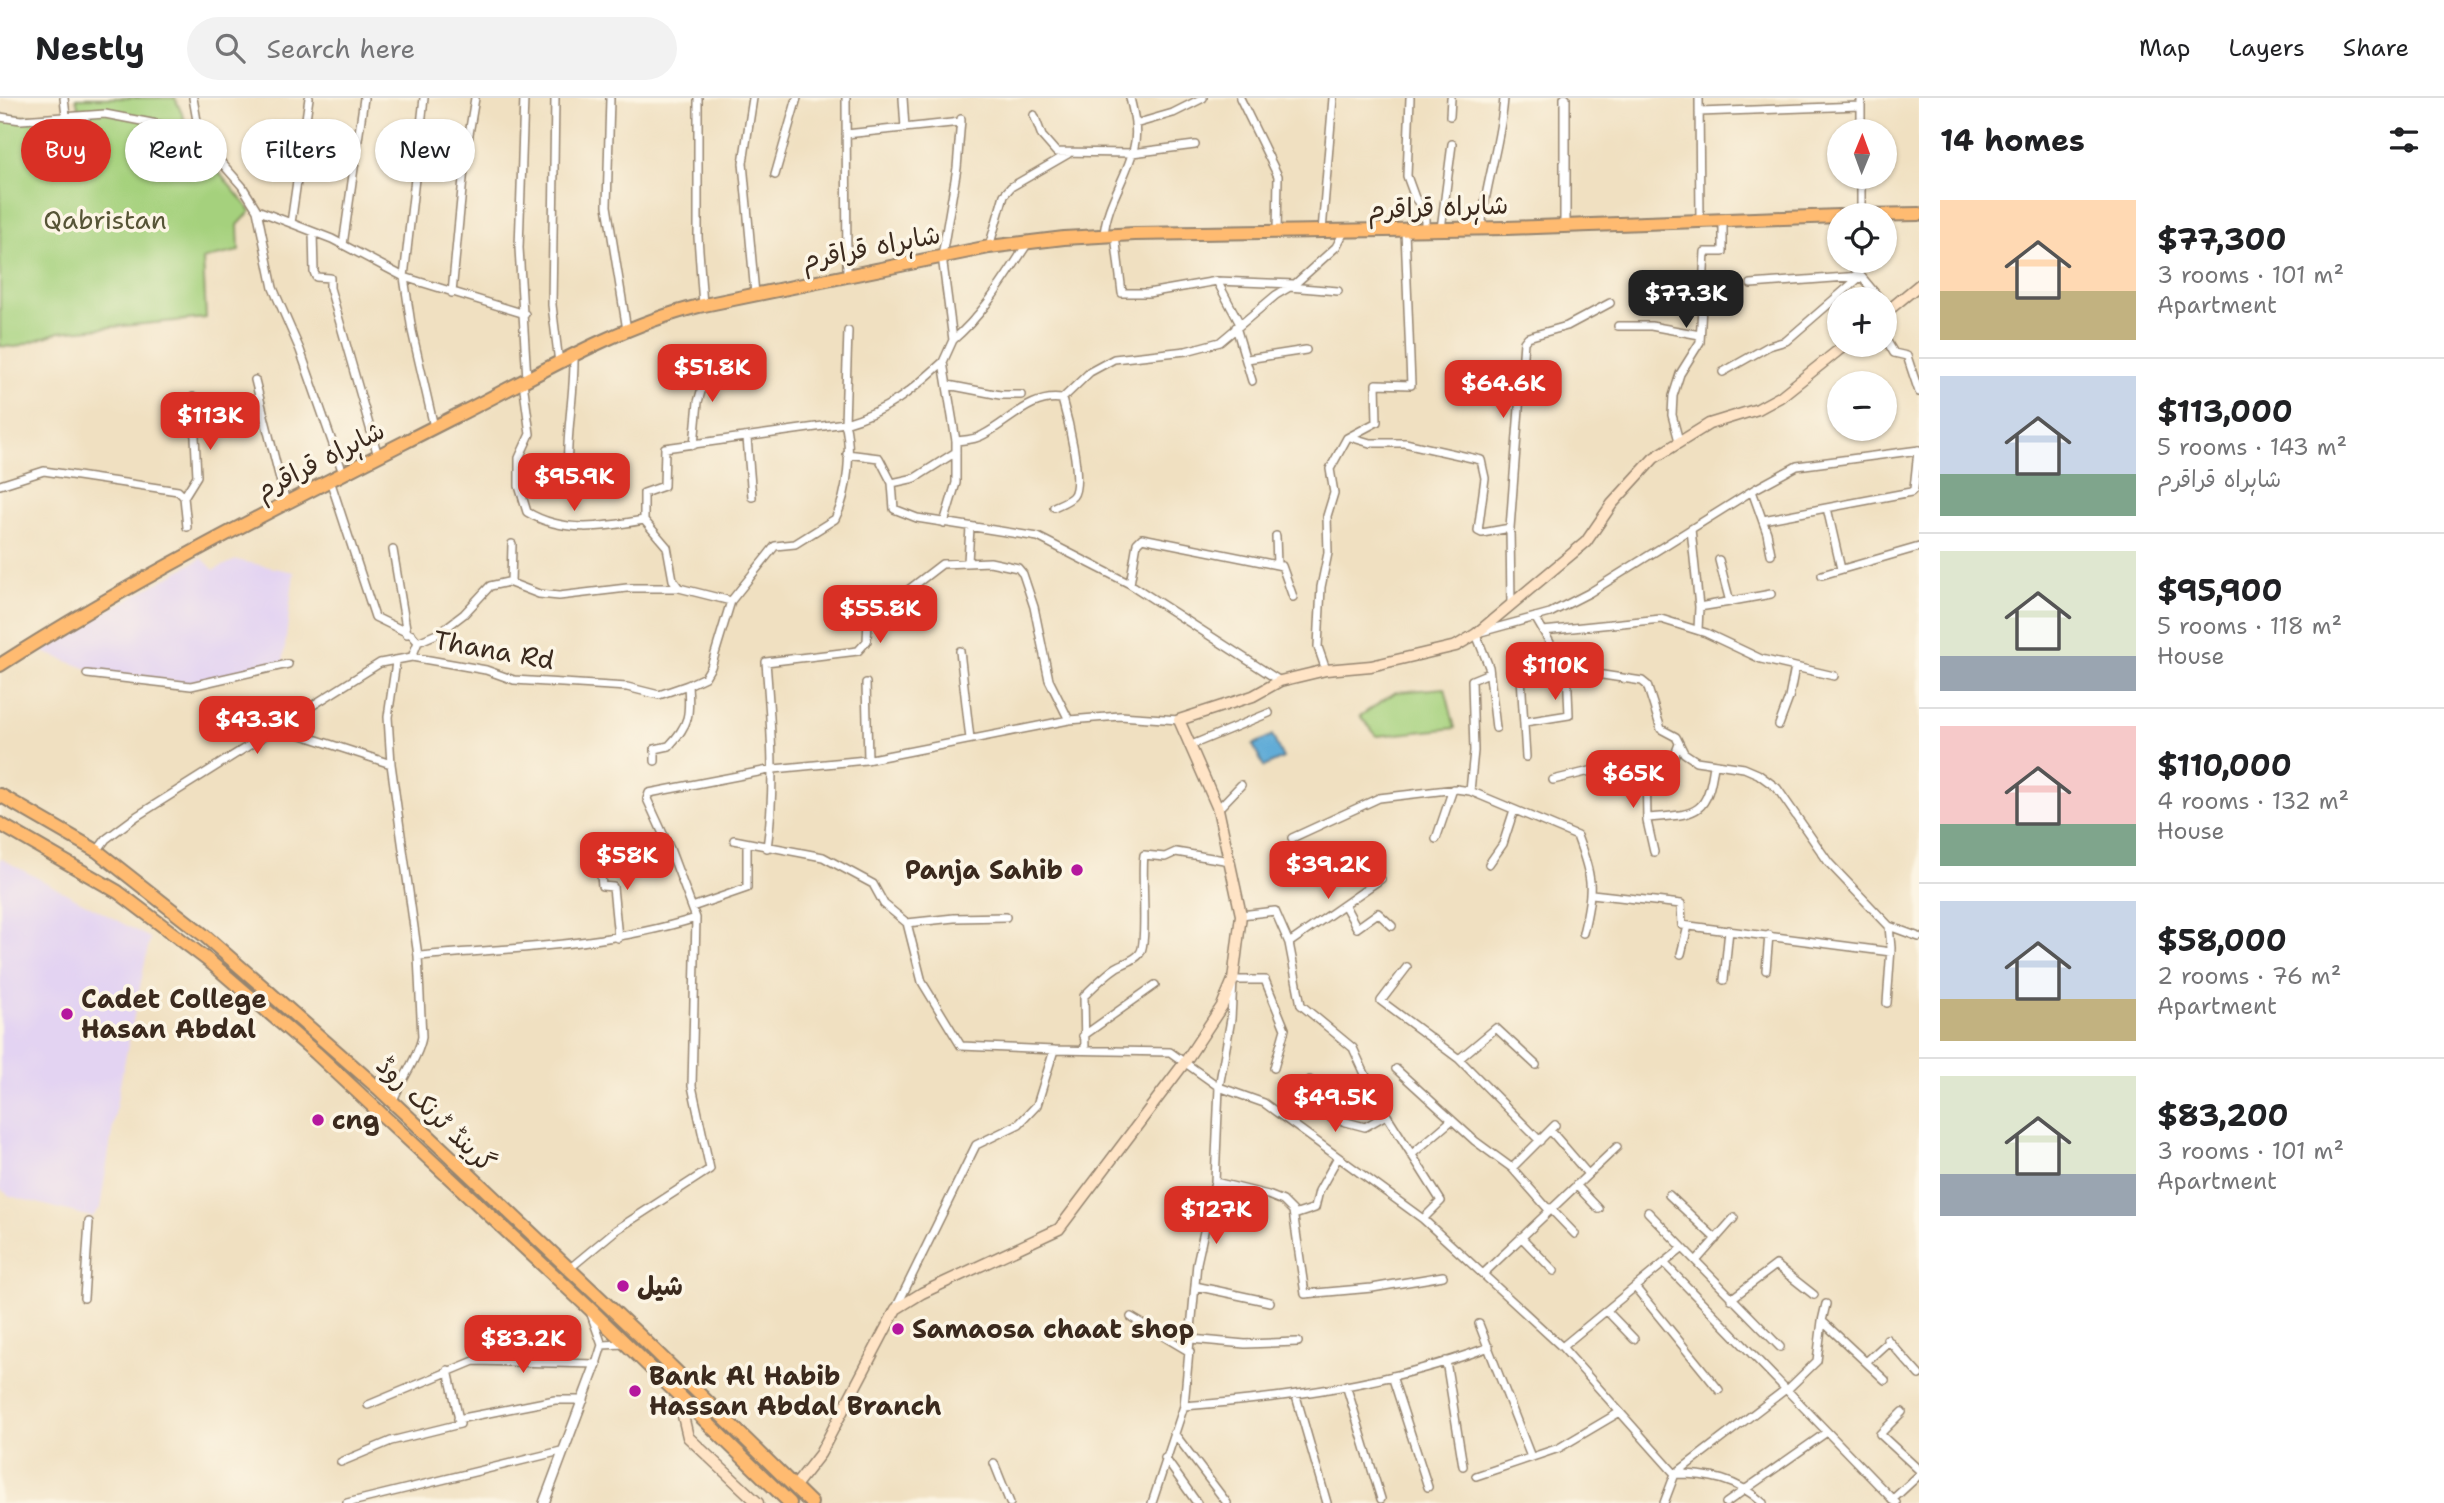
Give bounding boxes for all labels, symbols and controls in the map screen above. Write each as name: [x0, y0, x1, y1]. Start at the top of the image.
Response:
search box: [187, 17, 677, 80]
text: Nestly: [35, 26, 145, 71]
icon: search: [211, 29, 249, 67]
text: Search here: [267, 31, 415, 66]
text: Map: [2139, 32, 2190, 64]
text: Layers: [2228, 32, 2305, 64]
text: Share: [2343, 32, 2409, 64]
chip: Buy: [21, 119, 111, 182]
chip: Rent: [125, 119, 227, 182]
chip: Filters: [241, 119, 361, 182]
chip: New: [375, 119, 475, 182]
north arrow: [1827, 119, 1897, 189]
map controls: [1827, 119, 1897, 441]
text: 14 homes: [1940, 120, 2085, 161]
icon: filters: [2385, 121, 2423, 159]
street label: شاہراہ قراقرم: [1367, 187, 1509, 229]
park label: Qabristan: [43, 202, 167, 237]
button: locate: [1827, 203, 1897, 273]
street label: شاہراہ قراقرم: [799, 216, 944, 280]
text: $77,300: [2157, 219, 2286, 260]
icon: home: [1996, 228, 2080, 312]
text: 3 rooms · 101 m²: [2157, 260, 2344, 290]
pin: $77.3K: [1629, 271, 1743, 330]
text: $77.3K: [1644, 278, 1728, 308]
button: +: [1827, 287, 1897, 357]
text: Apartment: [2157, 290, 2277, 320]
pin: $51.8K: [655, 344, 769, 404]
text: $51.8K: [674, 352, 750, 382]
pin: $64.6K: [1446, 360, 1560, 420]
text: $64.6K: [1461, 368, 1545, 398]
button: −: [1827, 371, 1897, 441]
text: $113,000: [2157, 391, 2293, 432]
pin: $113K: [161, 392, 259, 452]
text: $113K: [177, 400, 243, 430]
icon: home: [1996, 404, 2080, 488]
street label: شاہراہ قراقرم: [249, 412, 392, 510]
text: 5 rooms · 143 m²: [2157, 432, 2347, 462]
pin: $95.9K: [517, 454, 631, 513]
text: $95.9K: [534, 461, 614, 491]
text: شاہراہ قراقرم: [2157, 464, 2281, 494]
text: $95,900: [2157, 570, 2283, 611]
icon: home: [1996, 579, 2080, 663]
pin: $55.8K: [823, 586, 937, 645]
text: $55.8K: [839, 593, 921, 623]
text: 5 rooms · 118 m²: [2157, 611, 2342, 641]
street label: Thana Rd: [431, 622, 557, 677]
text: House: [2157, 641, 2225, 671]
pin: $110K: [1506, 642, 1604, 702]
text: $110K: [1522, 650, 1588, 680]
pin: $43.3K: [200, 696, 314, 756]
text: $43.3K: [215, 704, 299, 734]
text: $110,000: [2157, 745, 2292, 786]
pin: $65K: [1592, 750, 1674, 810]
icon: home: [1996, 754, 2080, 838]
text: $65K: [1602, 758, 1664, 788]
text: 4 rooms · 132 m²: [2157, 786, 2349, 816]
text: House: [2157, 816, 2225, 846]
pin: $58K: [586, 832, 668, 892]
text: $58K: [596, 840, 658, 870]
pin: $39.2K: [1271, 842, 1385, 901]
text: $39.2K: [1286, 849, 1371, 879]
place label: Panja Sahib: [905, 852, 1063, 887]
marker: Panja Sahib: [1069, 862, 1085, 878]
text: $58,000: [2157, 920, 2287, 961]
icon: home: [1996, 929, 2080, 1013]
text: 2 rooms · 76 m²: [2157, 961, 2341, 991]
place label: Cadet College Hasan Abdal: [81, 981, 267, 1046]
text: Apartment: [2157, 991, 2277, 1021]
marker: Cadet College Hasan Abdal: [59, 1006, 75, 1022]
street label: گرینڈ ٹرنک روڈ: [369, 1048, 504, 1179]
pin: $49.5K: [1278, 1074, 1392, 1134]
text: $49.5K: [1293, 1082, 1377, 1112]
text: $83,200: [2157, 1095, 2289, 1136]
place label: cng: [332, 1102, 380, 1137]
icon: home: [1996, 1104, 2080, 1188]
marker: cng: [310, 1112, 326, 1128]
text: 3 rooms · 101 m²: [2157, 1136, 2344, 1166]
text: Apartment: [2157, 1166, 2277, 1196]
pin: $127K: [1167, 1186, 1265, 1246]
text: $127K: [1180, 1194, 1252, 1224]
place label: شیل: [637, 1268, 683, 1303]
marker: شیل: [615, 1278, 631, 1294]
place label: Samaosa chaat shop: [912, 1311, 1194, 1346]
pin: $83.2K: [466, 1316, 580, 1375]
marker: Samaosa chaat shop: [890, 1321, 906, 1337]
text: $83.2K: [480, 1323, 566, 1353]
place label: Bank Al Habib Hassan Abdal Branch: [649, 1358, 942, 1423]
marker: Bank Al Habib Hassan Abdal Branch: [627, 1383, 643, 1399]

